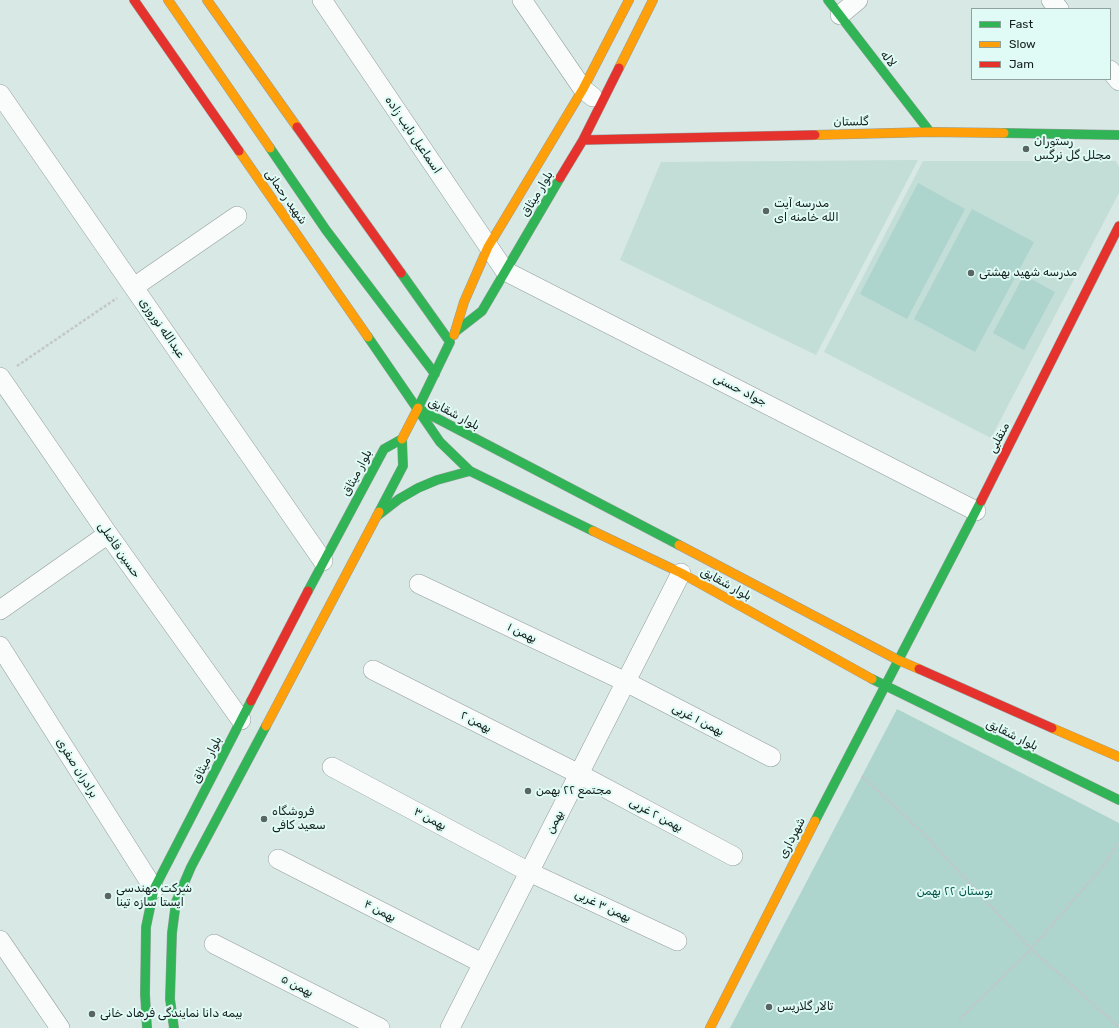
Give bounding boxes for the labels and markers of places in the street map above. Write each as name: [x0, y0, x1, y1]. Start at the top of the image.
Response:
place label: رستوران مجلل گل نرگس: [1034, 135, 1111, 163]
marker: رستوران مجلل گل نرگس: [1021, 144, 1031, 154]
place label: مدرسه آیت الله خامنه ای: [774, 197, 839, 225]
marker: مدرسه آیت الله خامنه ای: [761, 206, 771, 216]
place label: مدرسه شهید بهشتی: [979, 266, 1077, 280]
marker: مدرسه شهید بهشتی: [966, 268, 976, 278]
place label: مجتمع ۲۲ بهمن: [536, 784, 611, 798]
marker: مجتمع ۲۲ بهمن: [523, 786, 533, 796]
place label: فروشگاه سعید کافی: [272, 805, 326, 833]
marker: فروشگاه سعید کافی: [259, 814, 269, 824]
place label: شرکت مهندسی ایستا سازه تینا: [116, 882, 192, 910]
marker: شرکت مهندسی ایستا سازه تینا: [103, 891, 113, 901]
place label: تالار گلاریس: [777, 1000, 833, 1014]
marker: تالار گلاریس: [764, 1002, 774, 1012]
place label: بیمه دانا نمایندگی فرهاد خانی: [100, 1007, 243, 1021]
marker: بیمه دانا نمایندگی فرهاد خانی: [87, 1009, 97, 1019]

